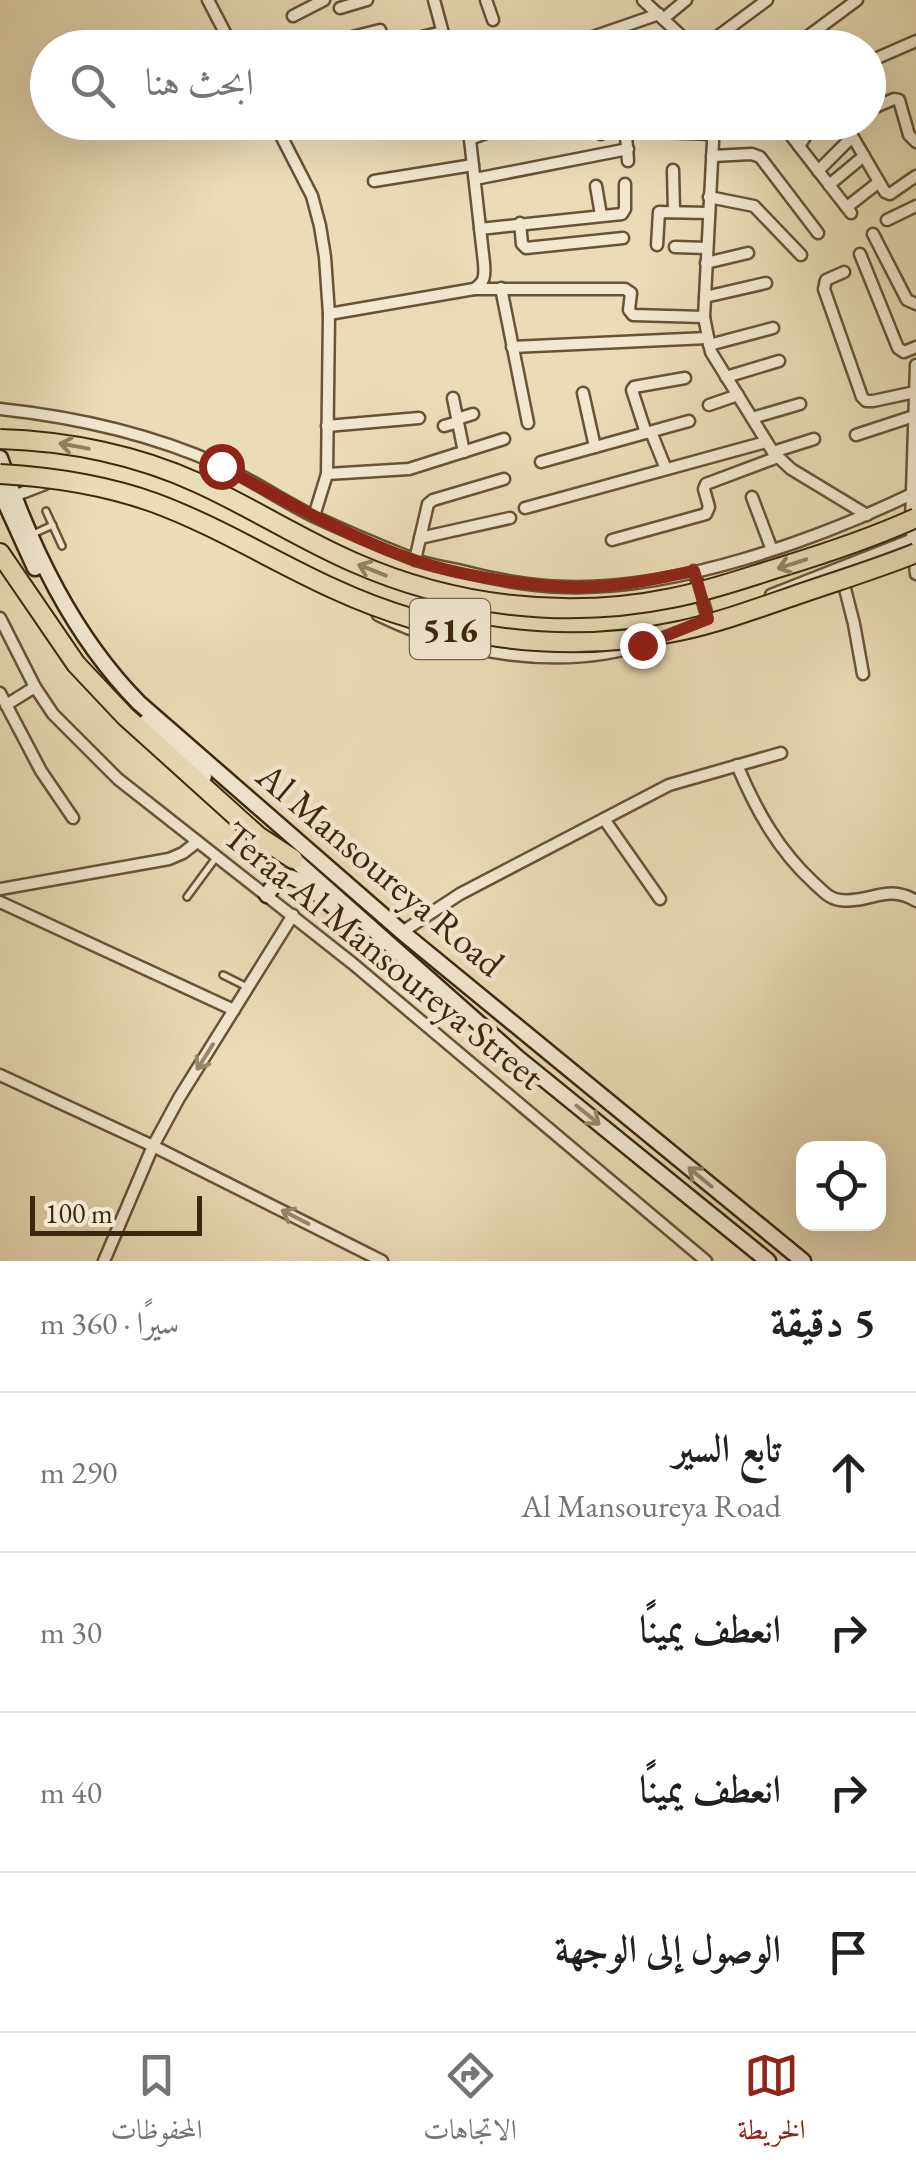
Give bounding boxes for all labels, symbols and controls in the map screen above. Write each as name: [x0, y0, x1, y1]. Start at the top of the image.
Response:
search box: [30, 30, 886, 140]
text: ابحث هنا: [145, 57, 254, 106]
icon: search: [65, 58, 120, 113]
one-way arrow: [58, 436, 90, 455]
route start: [199, 444, 245, 490]
one-way arrow: [776, 556, 808, 574]
one-way arrow: [358, 559, 388, 577]
road number: 516: [410, 599, 490, 659]
route end: [620, 623, 666, 669]
street label: Al Mansoureya Road: [246, 750, 516, 987]
street label: Teraa Al Mansoureya Street: [213, 810, 555, 1100]
one-way arrow: [194, 1043, 215, 1071]
one-way arrow: [575, 1104, 601, 1126]
map controls: [796, 1141, 886, 1231]
button: locate: [796, 1141, 886, 1231]
one-way arrow: [687, 1167, 714, 1188]
scale bar: [30, 1191, 202, 1236]
text: 100 m: [45, 1195, 113, 1231]
one-way arrow: [280, 1207, 310, 1226]
text: 5 دقيقة: [770, 1294, 876, 1349]
text: سيرًا · 360 m: [40, 1302, 179, 1344]
text: تابع السير: [673, 1423, 781, 1472]
icon: ahead: [821, 1445, 876, 1500]
text: 290 m: [40, 1451, 117, 1493]
text: Al Mansoureya Road: [521, 1485, 781, 1527]
text: انعطف يمينًا: [640, 1604, 781, 1653]
icon: right: [821, 1605, 876, 1660]
text: 30 m: [40, 1611, 102, 1653]
text: انعطف يمينًا: [640, 1764, 781, 1813]
icon: right: [821, 1765, 876, 1820]
text: 40 m: [40, 1771, 102, 1813]
text: الوصول إلى الوجهة: [555, 1924, 781, 1973]
icon: arrive: [821, 1925, 876, 1980]
tab: المحفوظات: [110, 2048, 203, 2157]
tab: الاتجاهات: [423, 2048, 517, 2157]
tab: الخريطة: [738, 2048, 806, 2157]

